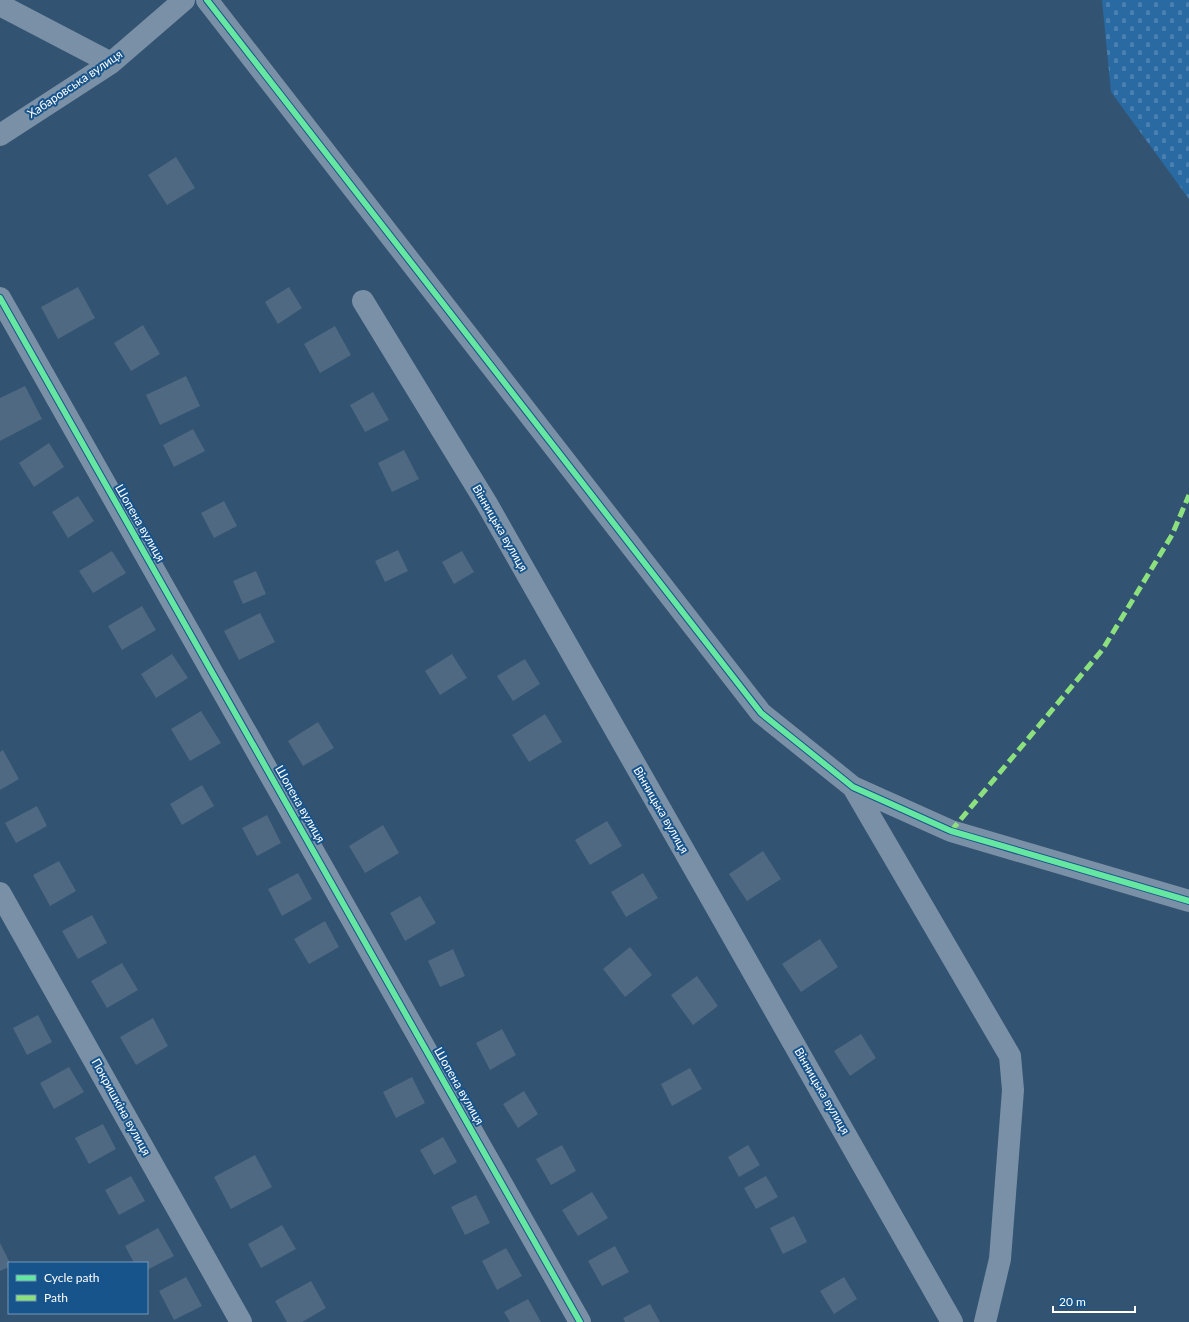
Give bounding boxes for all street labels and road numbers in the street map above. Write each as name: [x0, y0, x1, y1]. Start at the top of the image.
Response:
street label: Хабаровська вулиця: [24, 46, 125, 121]
street label: Шопена вулиця: [112, 481, 169, 564]
street label: Вінницька вулиця: [470, 482, 531, 574]
street label: Шопена вулиця: [272, 762, 329, 845]
street label: Вінницька вулиця: [631, 764, 692, 856]
street label: Шопена вулиця: [431, 1044, 488, 1127]
street label: Вінницька вулиця: [792, 1045, 853, 1137]
street label: Покришкіна вулиця: [89, 1056, 154, 1158]

